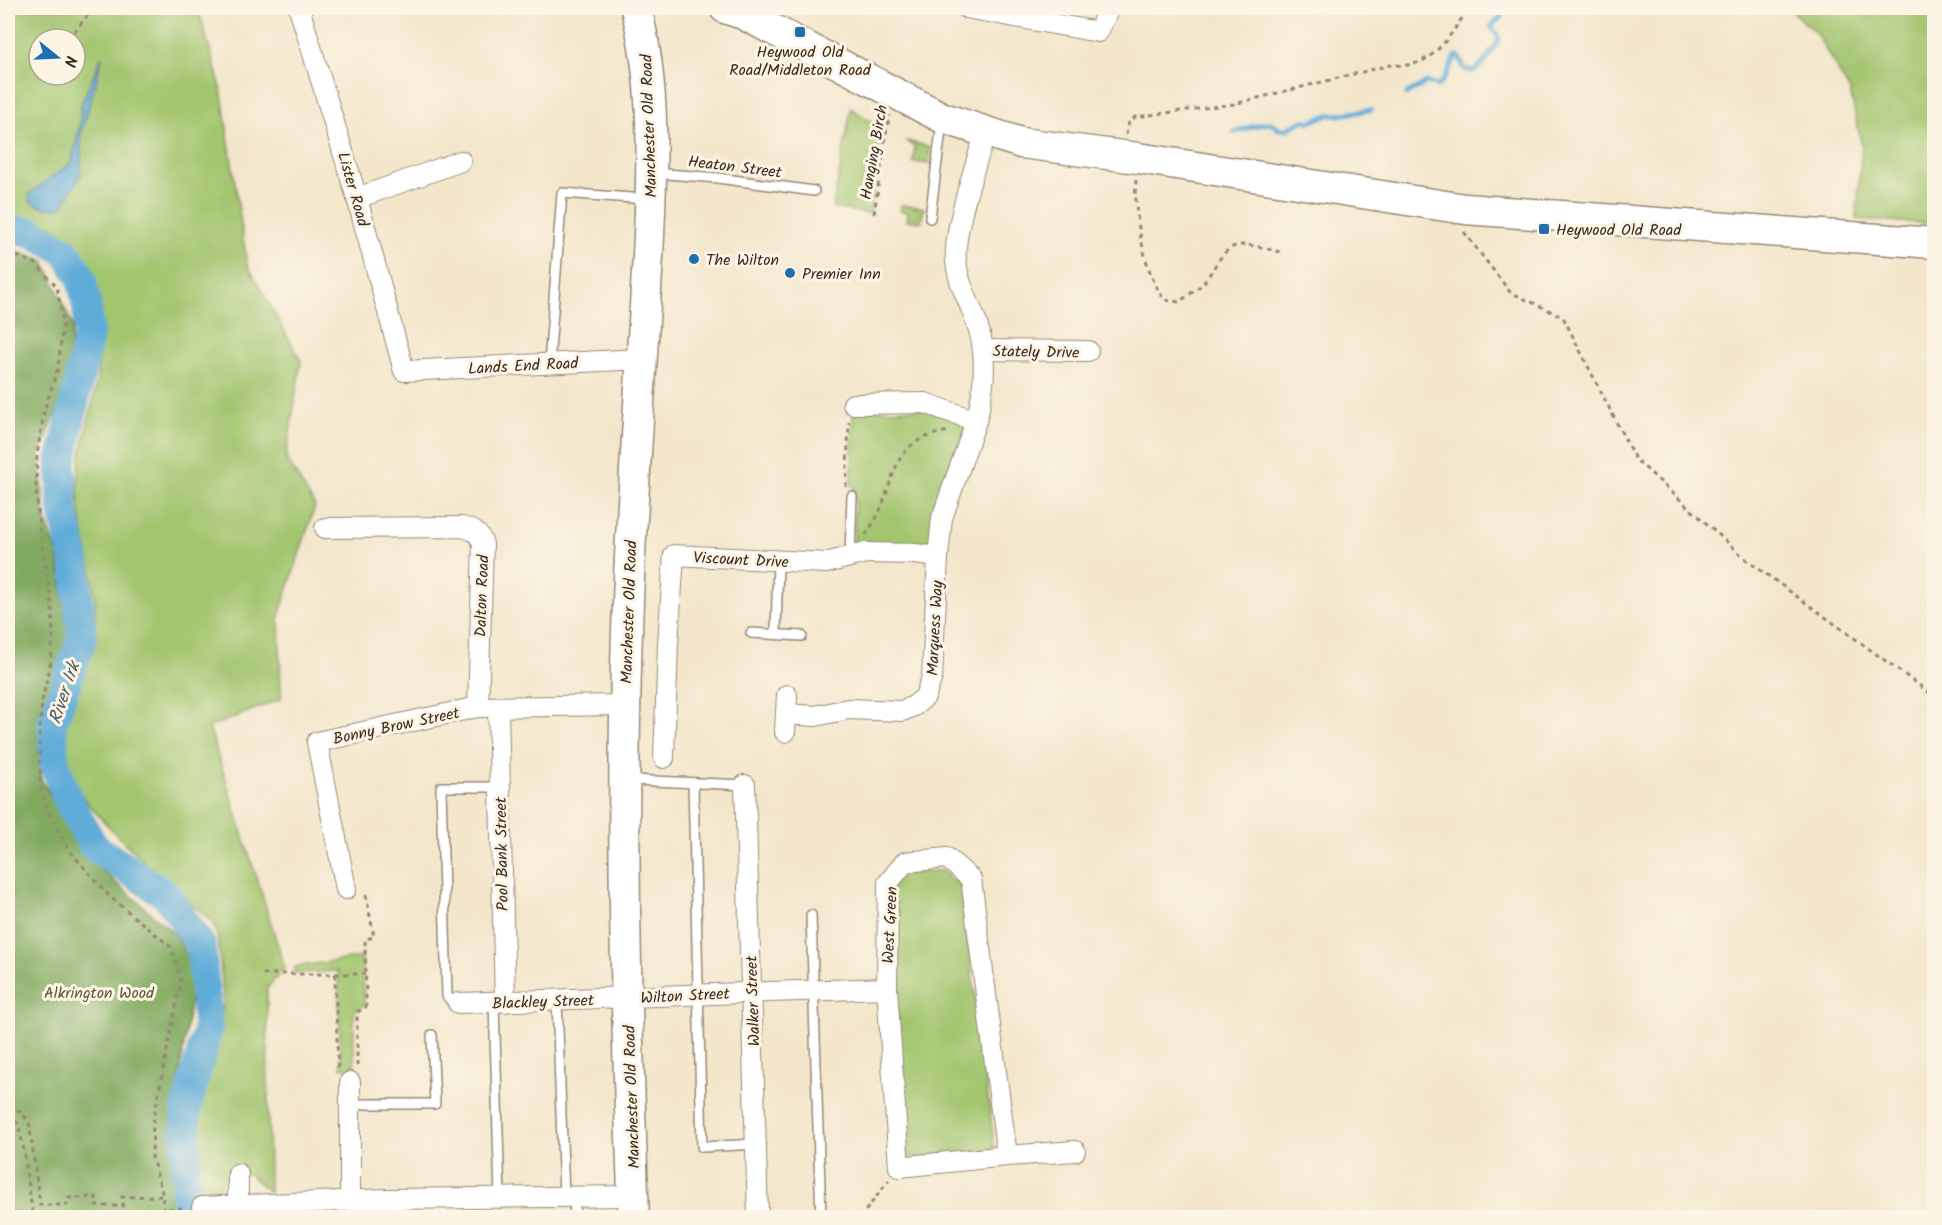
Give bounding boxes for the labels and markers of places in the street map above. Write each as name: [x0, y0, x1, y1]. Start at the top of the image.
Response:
marker: Heywood Old Road/Middleton Road: [793, 25, 807, 39]
place label: Heywood Old Road/Middleton Road: [729, 40, 872, 83]
place label: Heywood Old Road: [1556, 218, 1682, 243]
marker: Heywood Old Road: [1537, 222, 1551, 236]
place label: The Wilton: [706, 248, 779, 273]
marker: The Wilton: [687, 252, 701, 266]
place label: Premier Inn: [802, 262, 881, 287]
marker: Premier Inn: [783, 266, 797, 280]

